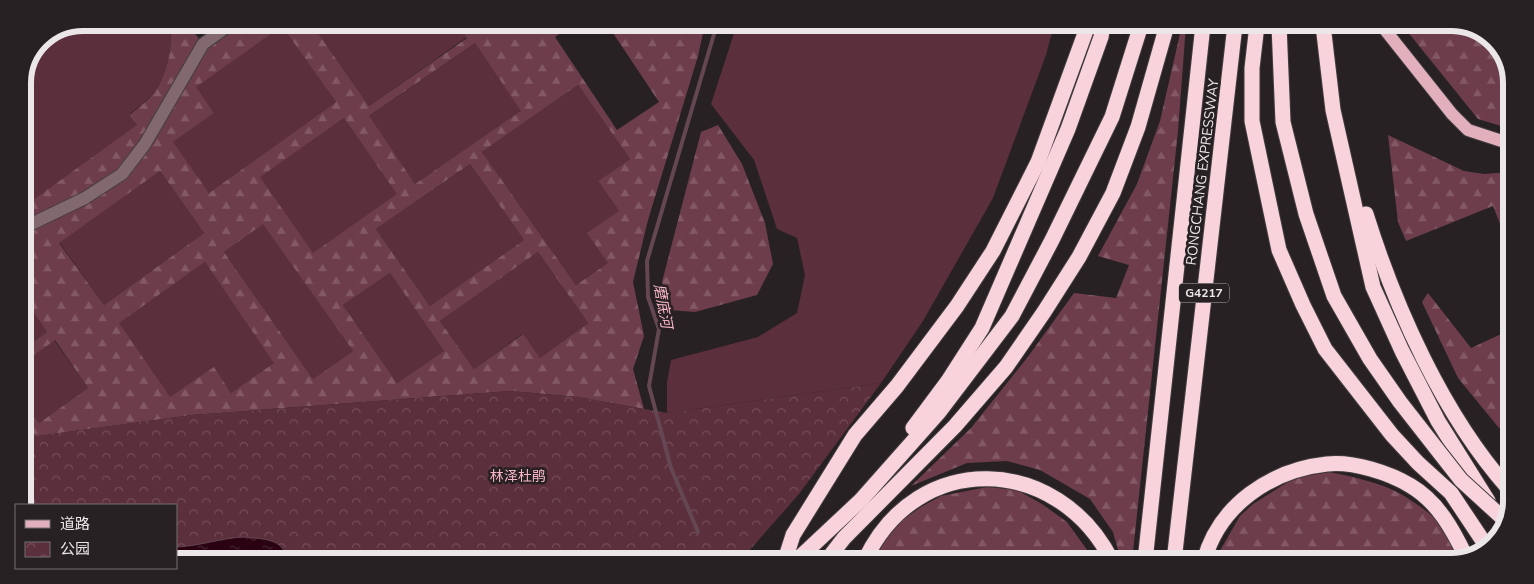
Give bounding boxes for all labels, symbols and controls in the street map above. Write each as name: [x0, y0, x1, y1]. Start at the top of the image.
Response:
street label: RONGCHANG EXPRESSWAY: [1182, 77, 1223, 266]
water label: 磨底河: [649, 282, 677, 333]
road number: G4217: [1179, 284, 1229, 302]
park label: 林泽杜鹃: [490, 467, 546, 486]
legend: [15, 504, 178, 569]
text: 道路: [60, 514, 90, 534]
text: 公园: [60, 539, 90, 559]

